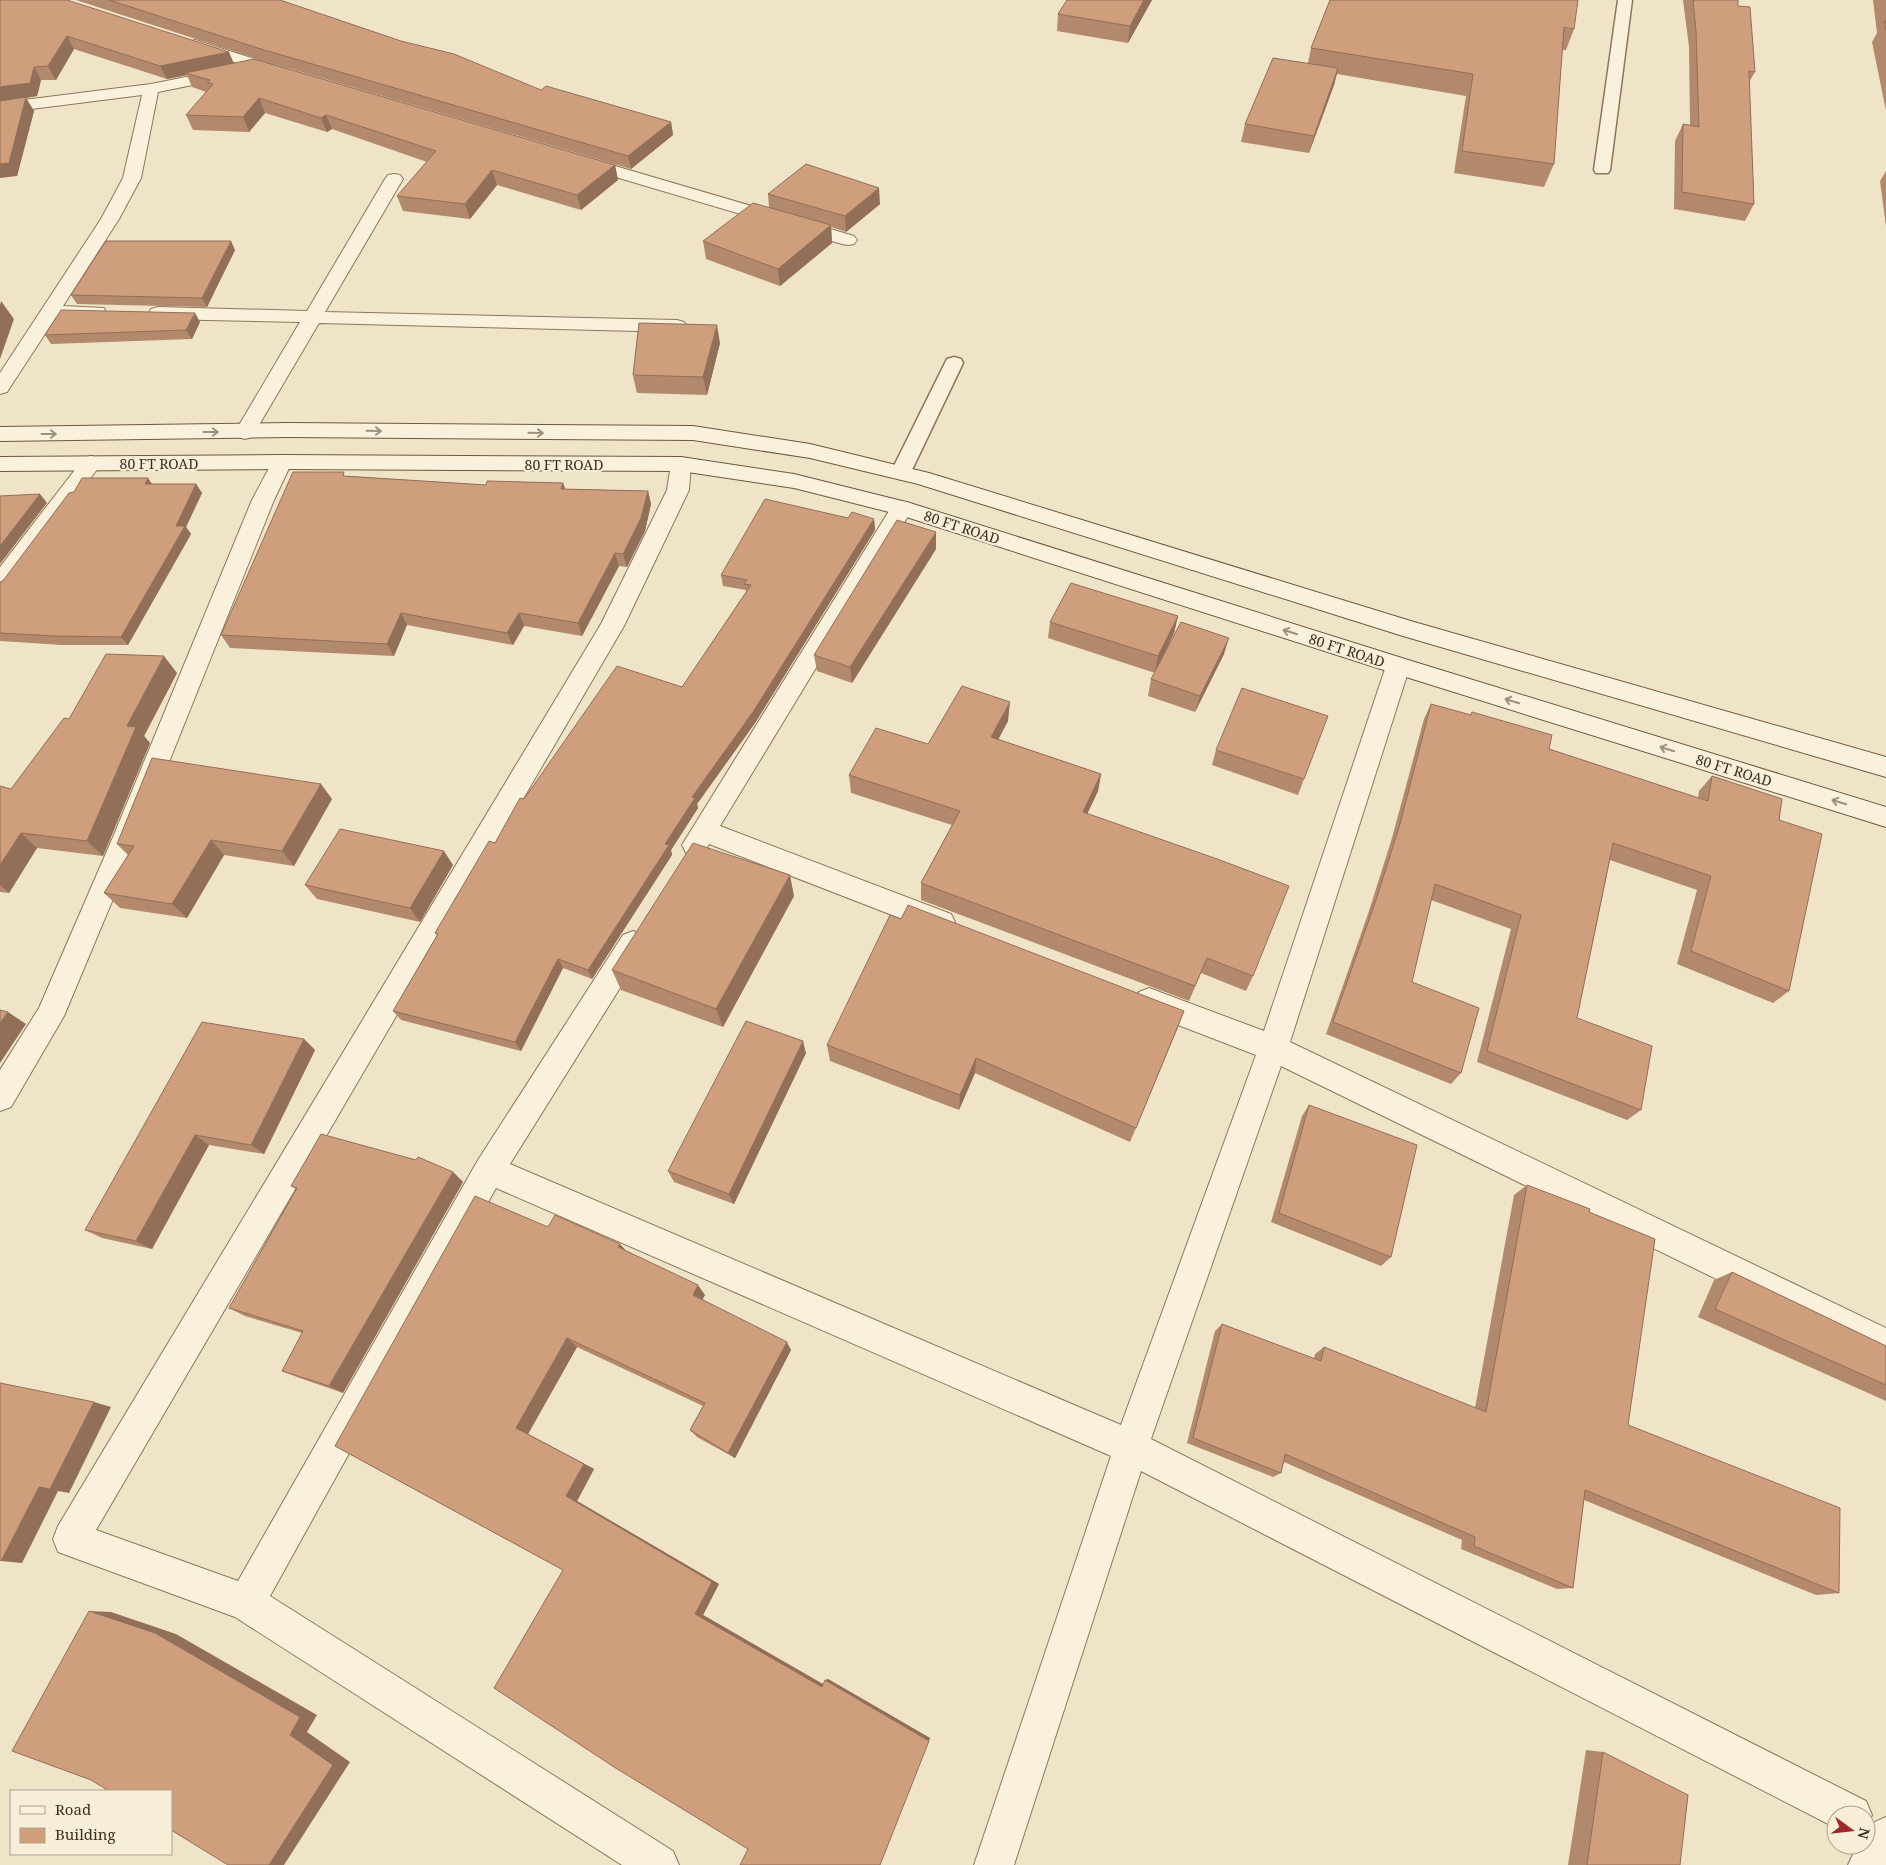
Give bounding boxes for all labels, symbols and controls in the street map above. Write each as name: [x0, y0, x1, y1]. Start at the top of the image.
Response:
one-way arrow: [365, 426, 381, 436]
one-way arrow: [202, 427, 219, 437]
one-way arrow: [528, 428, 544, 437]
one-way arrow: [40, 429, 56, 438]
street label: 80 FT ROAD: [120, 454, 198, 473]
street label: 80 FT ROAD: [525, 455, 603, 474]
street label: 80 FT ROAD: [922, 506, 1002, 548]
one-way arrow: [1283, 626, 1299, 636]
street label: 80 FT ROAD: [1307, 629, 1387, 671]
one-way arrow: [1505, 696, 1521, 706]
one-way arrow: [1660, 744, 1676, 754]
street label: 80 FT ROAD: [1694, 749, 1774, 791]
one-way arrow: [1832, 797, 1848, 807]
legend: [10, 1790, 172, 1855]
text: Road: [55, 1799, 91, 1819]
north arrow: [1826, 1805, 1876, 1855]
text: Building: [55, 1824, 116, 1844]
text: N: [1853, 1826, 1875, 1841]

